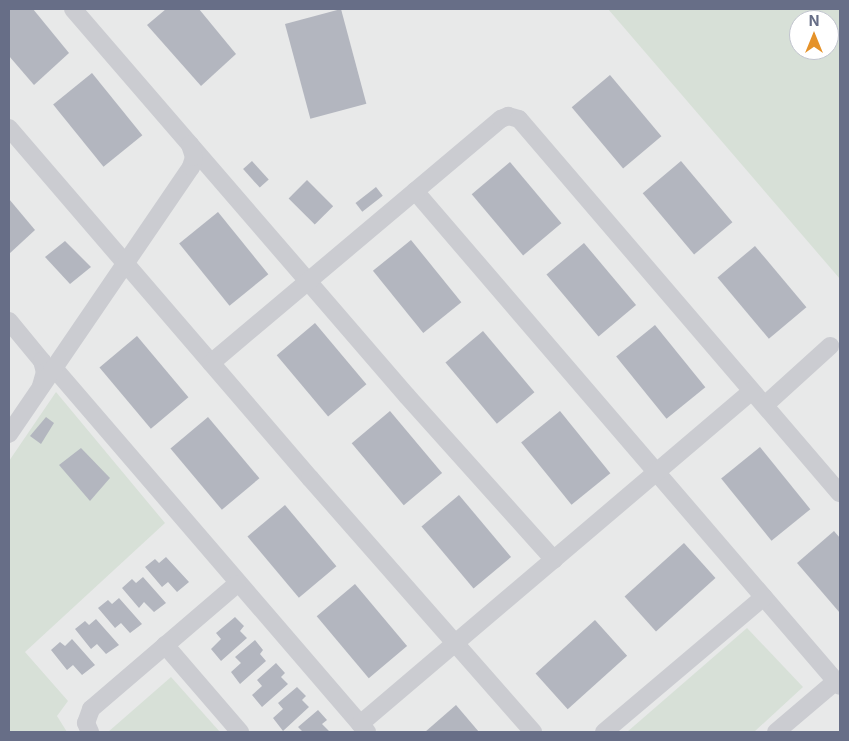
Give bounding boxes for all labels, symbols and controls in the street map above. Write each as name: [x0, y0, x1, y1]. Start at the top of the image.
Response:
north arrow: [789, 10, 839, 60]
text: N: [809, 12, 819, 29]

